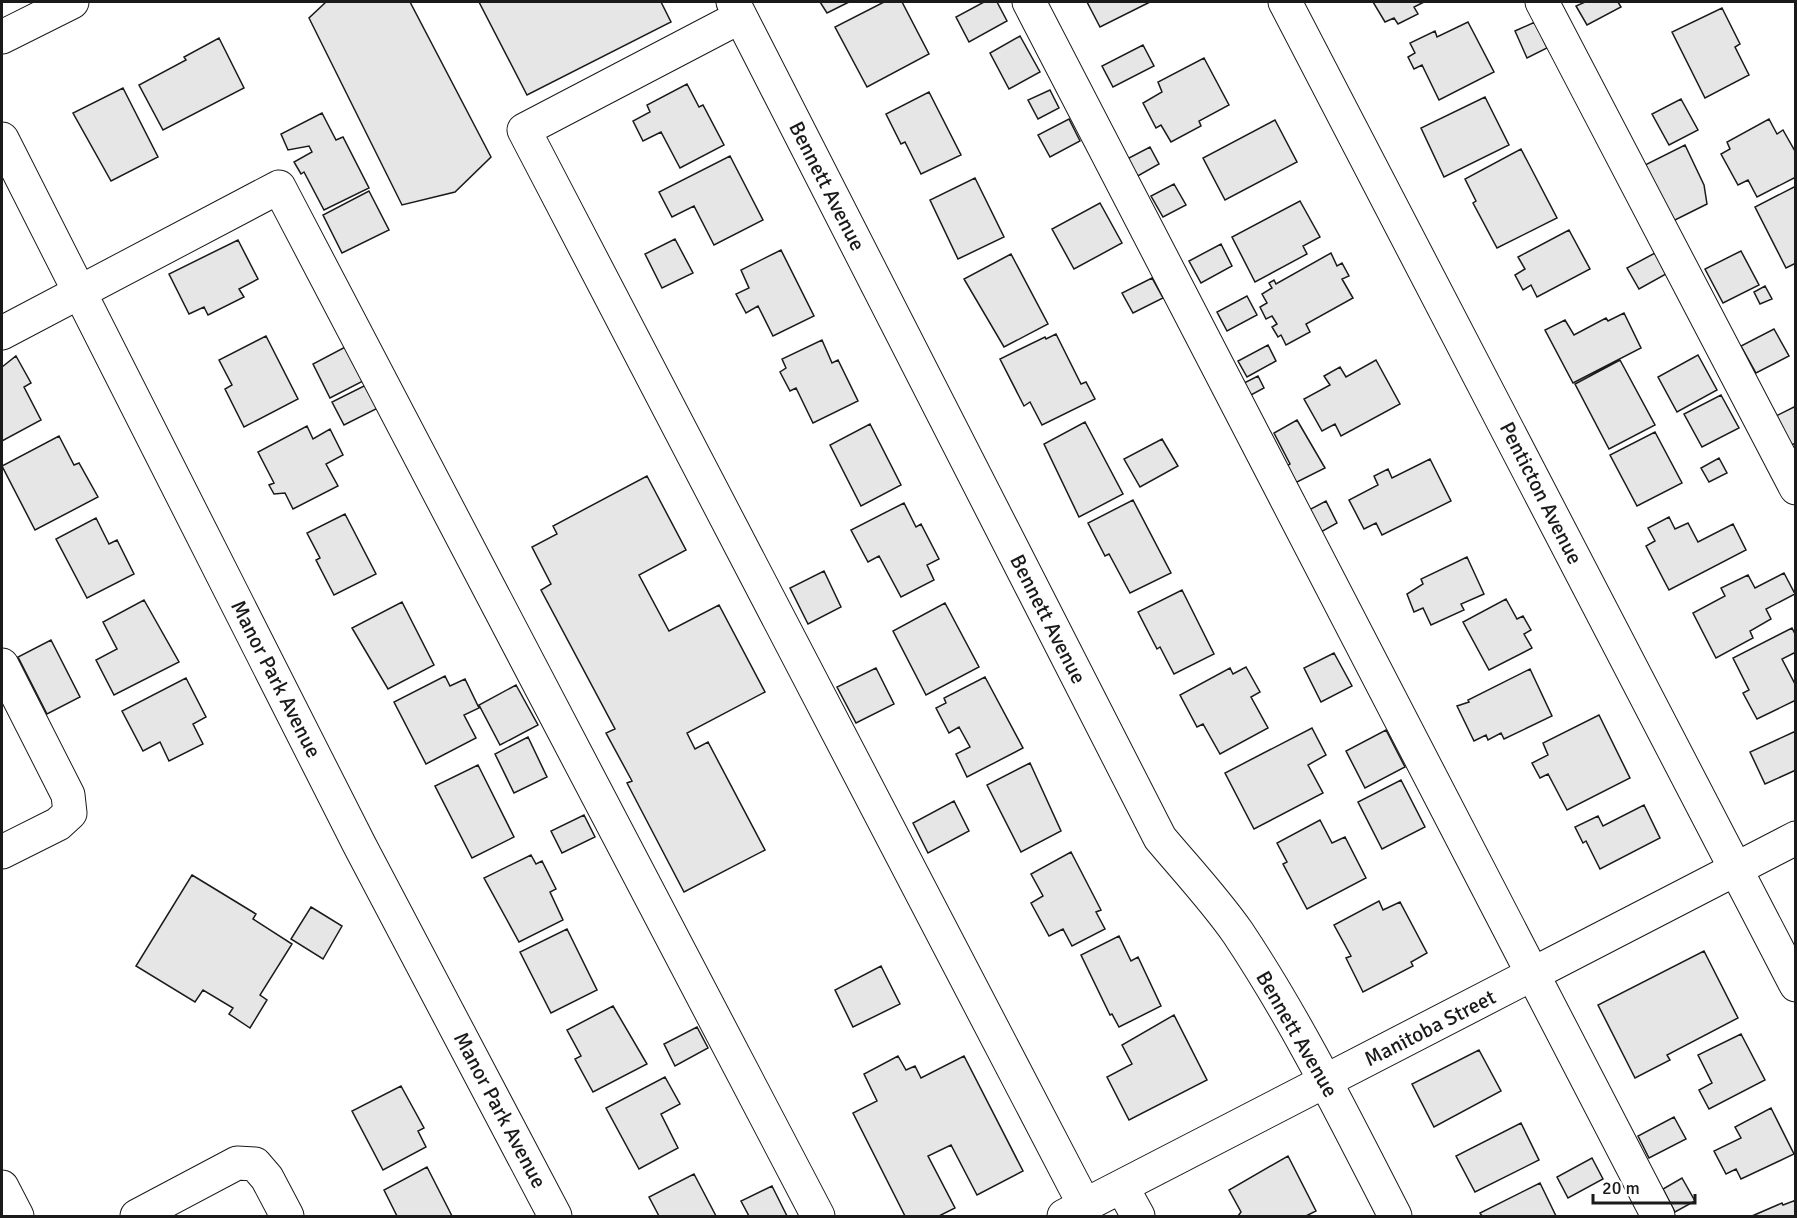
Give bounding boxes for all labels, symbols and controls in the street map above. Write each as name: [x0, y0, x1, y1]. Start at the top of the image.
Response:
street label: Bennett Avenue: [783, 117, 871, 255]
street label: Penticton Avenue: [1494, 417, 1588, 569]
street label: Bennett Avenue: [1004, 550, 1092, 688]
street label: Manor Park Avenue: [225, 596, 327, 762]
street label: Bennett Avenue: [1250, 966, 1344, 1102]
street label: Manitoba Street: [1360, 984, 1500, 1072]
street label: Manor Park Avenue: [448, 1028, 552, 1192]
scale bar: [1593, 1167, 1695, 1205]
text: 20 m: [1602, 1177, 1640, 1199]

